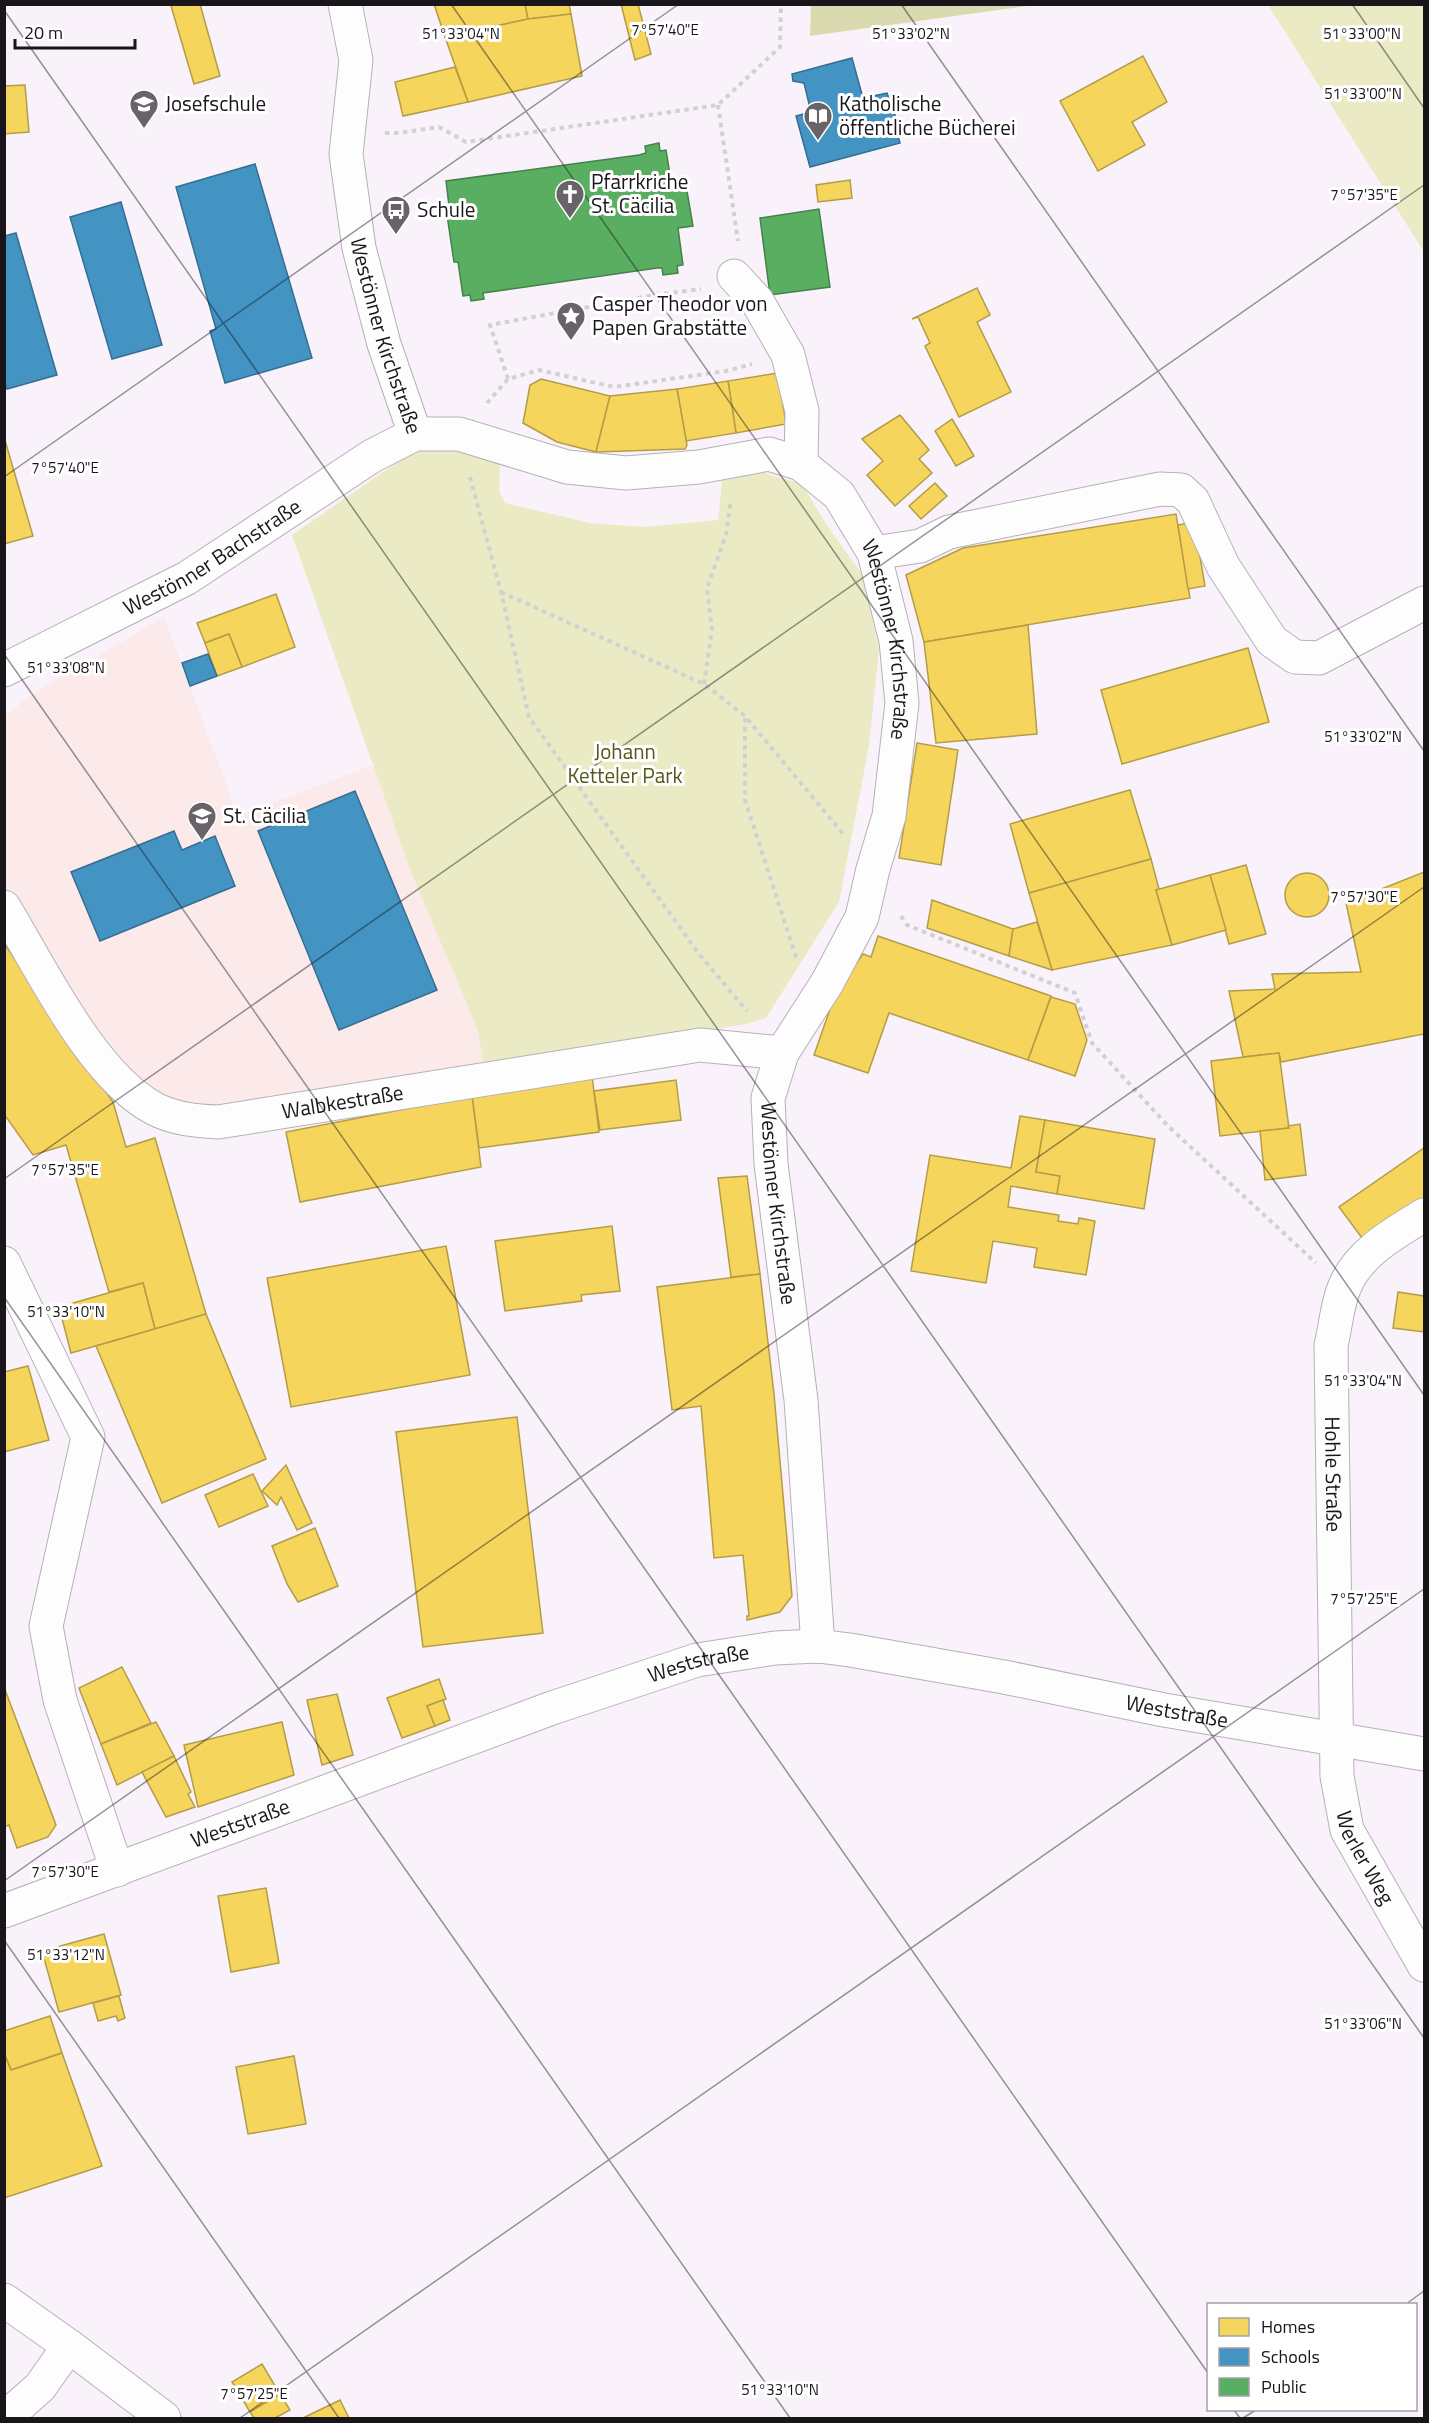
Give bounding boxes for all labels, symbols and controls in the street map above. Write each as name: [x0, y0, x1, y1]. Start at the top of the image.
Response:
scale bar: [15, 12, 135, 50]
text: 7°57'40"E: [631, 18, 699, 41]
text: 20 m: [24, 19, 63, 46]
text: 51°33'04"N: [422, 22, 500, 45]
text: 51°33'02"N: [872, 22, 950, 45]
text: 51°33'00"N: [1323, 22, 1401, 45]
text: 51°33'00"N: [1324, 82, 1402, 105]
place label: Josefschule: [165, 87, 266, 119]
place label: Katholische öffentliche Bücherei: [839, 87, 1015, 143]
school or university icon: Josefschule: [128, 88, 160, 130]
library icon: Katholische öffentliche Bücherei: [802, 100, 834, 142]
place label: Pfarrkriche St. Cäcilia: [591, 165, 688, 221]
church icon: Pfarrkriche St. Cäcilia: [554, 178, 586, 220]
text: 7°57'35"E: [1330, 183, 1398, 206]
place label: Schule: [417, 193, 475, 225]
bus stop icon: Schule: [380, 194, 412, 236]
street label: Westönner Kirchstraße: [343, 235, 431, 438]
place label: Casper Theodor von Papen Grabstätte: [592, 287, 768, 343]
place icon: Casper Theodor von Papen Grabstätte: [555, 300, 587, 342]
text: 7°57'40"E: [31, 456, 99, 479]
street label: Westönner Bachstraße: [117, 490, 307, 623]
street label: Westönner Kirchstraße: [854, 533, 919, 742]
text: 51°33'08"N: [27, 656, 105, 679]
text: 51°33'02"N: [1324, 725, 1402, 748]
park label: Johann Ketteler Park: [567, 735, 683, 791]
place label: St. Cäcilia: [223, 799, 307, 831]
school or university icon: St. Cäcilia: [186, 800, 218, 842]
text: 7°57'30"E: [1330, 885, 1398, 908]
street label: Walbkestraße: [279, 1076, 406, 1127]
street label: Westönner Kirchstraße: [753, 1101, 806, 1306]
text: 7°57'35"E: [31, 1158, 99, 1181]
text: 51°33'10"N: [27, 1300, 105, 1323]
text: 51°33'04"N: [1324, 1369, 1402, 1392]
street label: Hohle Straße: [1317, 1416, 1351, 1532]
text: 7°57'25"E: [1330, 1587, 1398, 1610]
street label: Weststraße: [643, 1635, 751, 1690]
street label: Weststraße: [1123, 1686, 1231, 1736]
street label: Weststraße: [186, 1790, 294, 1856]
street label: Werler Weg: [1329, 1808, 1403, 1910]
text: 7°57'30"E: [31, 1860, 99, 1883]
text: 51°33'12"N: [27, 1943, 105, 1966]
text: 51°33'06"N: [1324, 2012, 1402, 2035]
legend: [1207, 2303, 1417, 2411]
text: Homes: [1261, 2313, 1315, 2340]
text: Schools: [1261, 2343, 1320, 2370]
text: Public: [1261, 2373, 1307, 2400]
text: 51°33'10"N: [741, 2378, 819, 2401]
text: 7°57'25"E: [220, 2382, 288, 2405]

